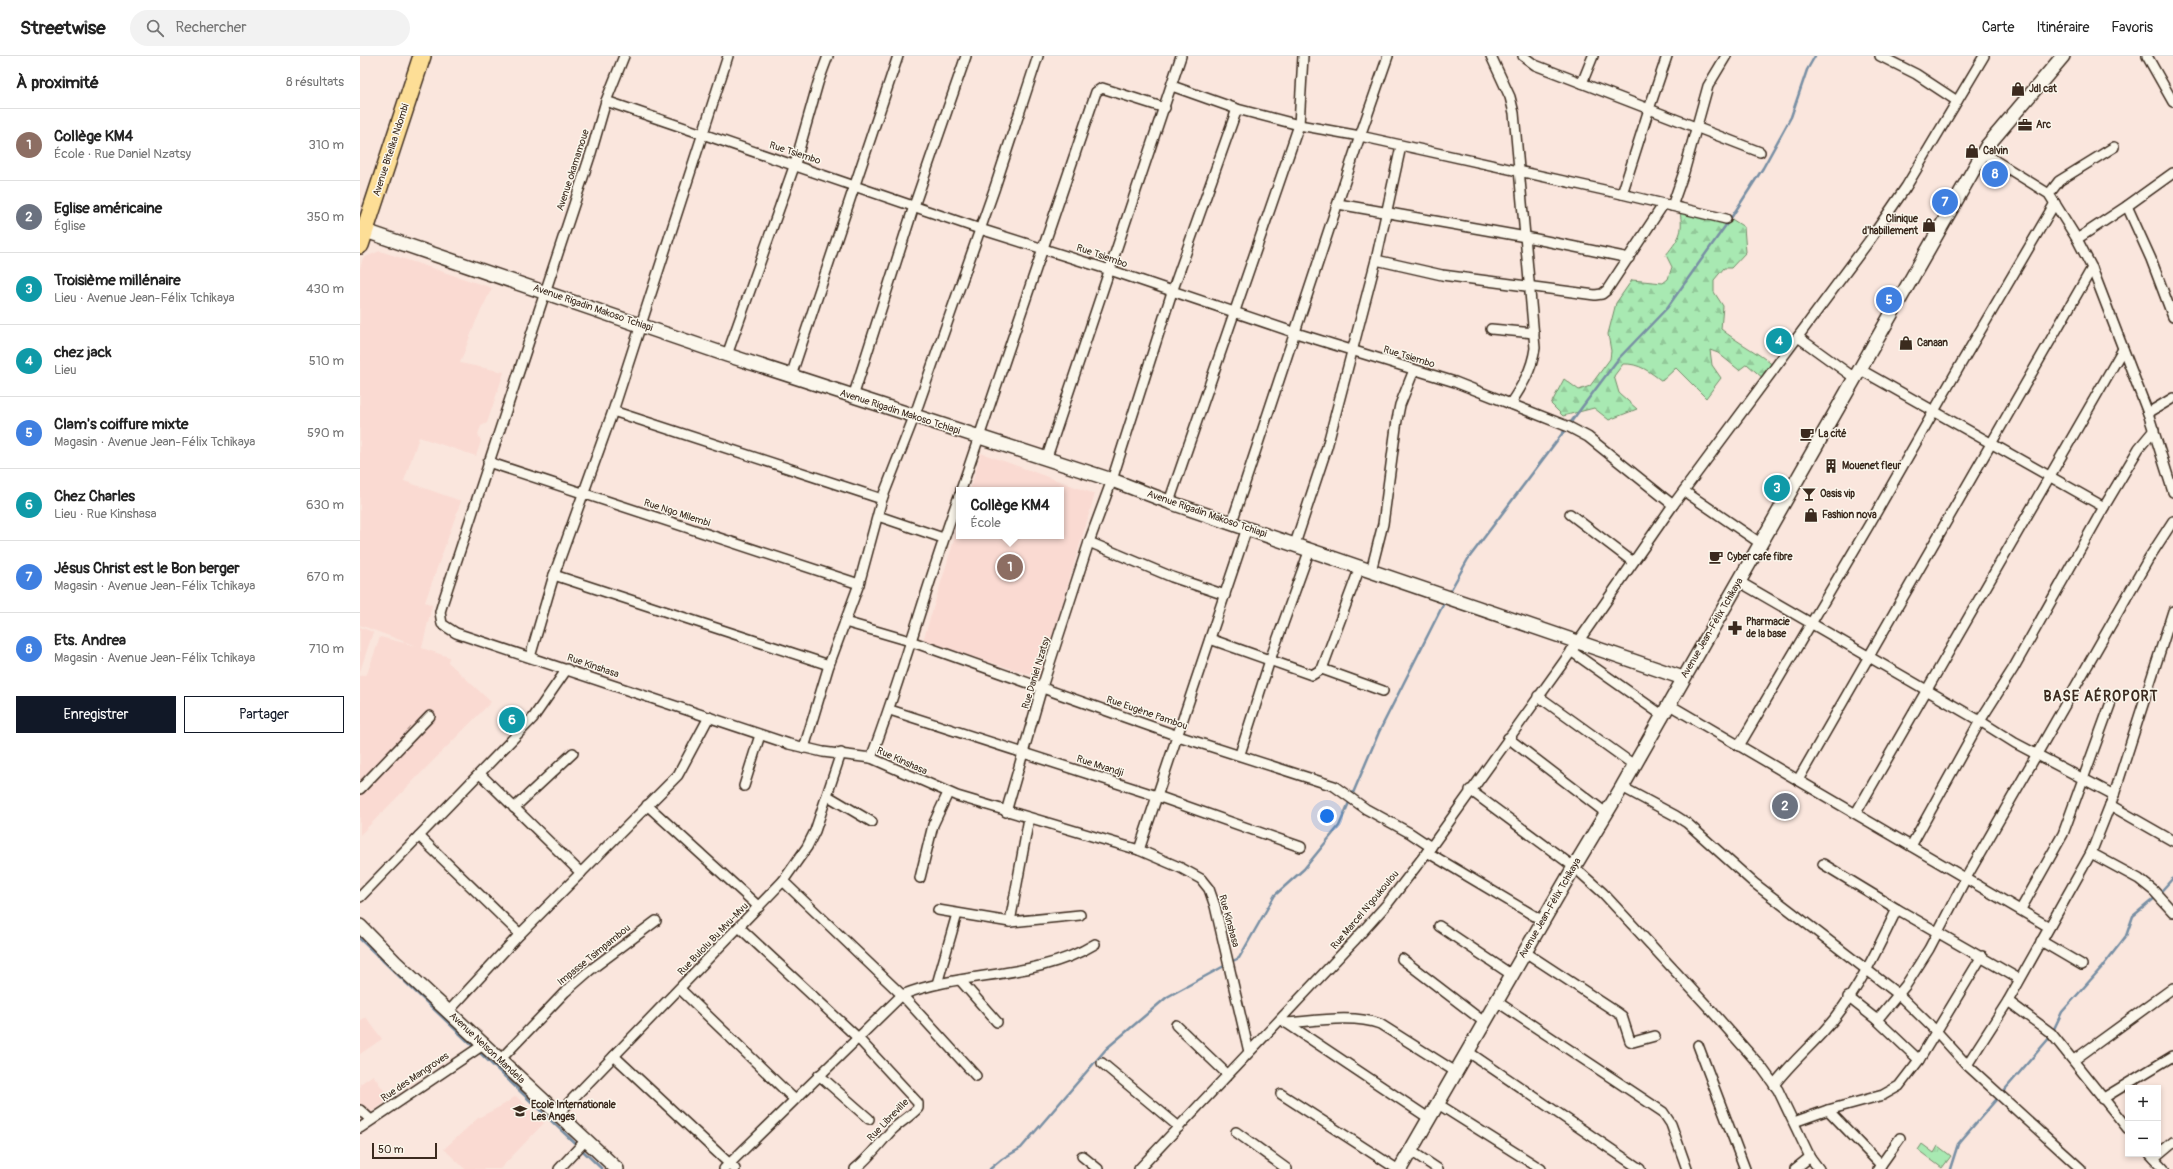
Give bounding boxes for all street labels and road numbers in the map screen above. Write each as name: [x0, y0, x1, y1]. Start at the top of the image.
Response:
street label: Avenue Bitelika Ndombi: [370, 102, 412, 198]
street label: Avenue okamamoue: [554, 128, 592, 212]
street label: Rue Tsiembo: [768, 139, 823, 167]
street label: Rue Tsiembo: [1075, 242, 1130, 271]
street label: Avenue Rigadin Makoso Tchiapi: [532, 282, 655, 334]
street label: Rue Tsiembo: [1382, 343, 1437, 371]
street label: Avenue Rigadin Makoso Tchiapi: [838, 387, 962, 437]
street label: Avenue Rigadin Makoso Tchiapi: [1146, 488, 1269, 540]
street label: Rue Ngo Milembi: [642, 497, 712, 529]
street label: Avenue Jean-Félix Tchikaya: [1678, 575, 1746, 680]
street label: Rue Daniel Nzatsy: [1019, 635, 1053, 710]
street label: Rue Kinshasa: [566, 652, 621, 681]
street label: Rue Eugène Pambou: [1105, 693, 1189, 733]
street label: Rue Kinshasa: [875, 745, 929, 778]
street label: Rue Mvandji: [1075, 753, 1125, 779]
street label: Avenue Jean-Félix Tchikaya: [1516, 855, 1584, 960]
street label: Rue Marcel N'goukoulou: [1328, 868, 1402, 952]
street label: Rue Kinshasa: [1216, 893, 1242, 949]
street label: Rue Bulolu Bu Mvu-Mvu: [675, 900, 751, 978]
street label: Impasse Tsimpambou: [555, 922, 633, 988]
street label: Avenue Nelson Mandela: [447, 1010, 527, 1086]
street label: Rue des Mangroves: [379, 1050, 452, 1104]
street label: Rue Libreville: [865, 1096, 911, 1144]

